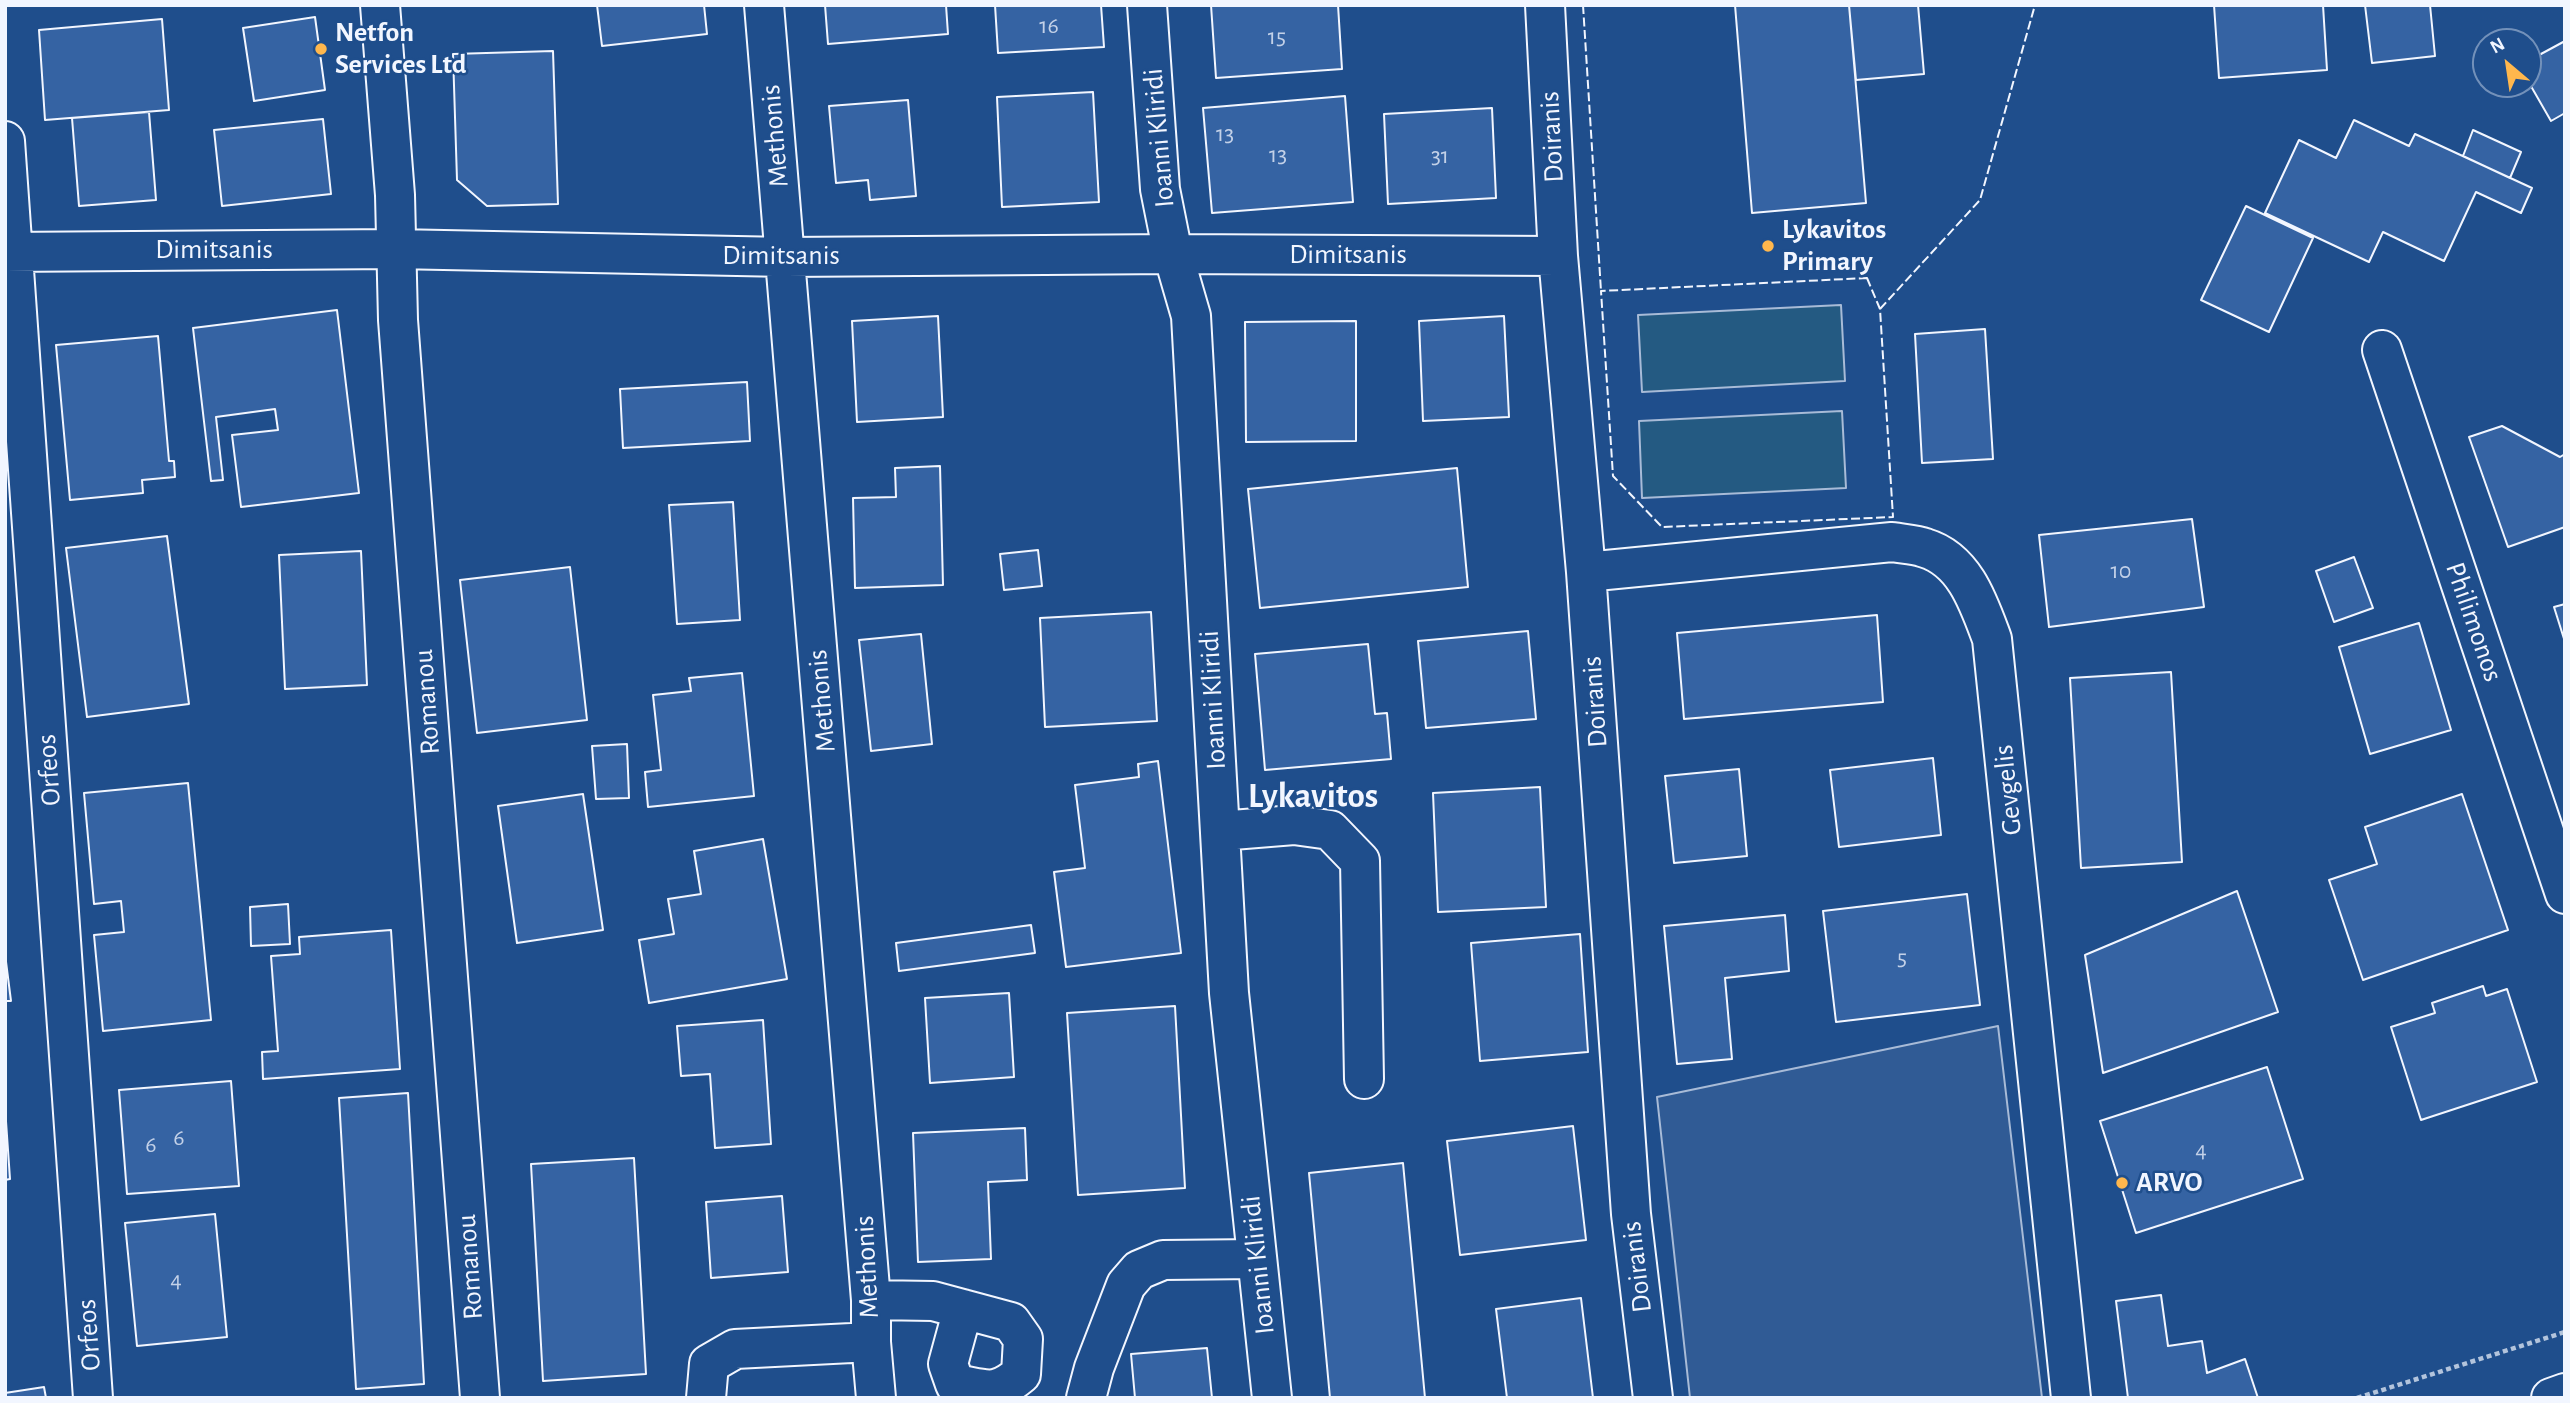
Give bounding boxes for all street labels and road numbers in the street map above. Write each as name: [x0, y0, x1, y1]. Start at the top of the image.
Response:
street label: Ioanni Kliridi: [1136, 67, 1182, 209]
street label: Methonis: [754, 83, 796, 189]
street label: Doiranis: [1533, 90, 1571, 184]
street label: Dimitsanis: [155, 233, 273, 267]
street label: Dimitsanis: [1289, 238, 1407, 272]
street label: Dimitsanis: [722, 239, 840, 273]
street label: Philimonos: [2438, 558, 2510, 686]
street label: Ioanni Kliridi: [1193, 629, 1233, 771]
street label: Romanou: [407, 648, 447, 756]
street label: Methonis: [801, 648, 843, 754]
street label: Doiranis: [1575, 655, 1615, 749]
street label: Orfeos: [30, 733, 68, 807]
street label: Gevgelis: [1987, 743, 2029, 837]
street label: Ioanni Kliridi: [1234, 1194, 1282, 1336]
street label: Romanou: [450, 1213, 490, 1321]
street label: Methonis: [848, 1215, 886, 1319]
street label: Doiranis: [1615, 1219, 1659, 1315]
street label: Orfeos: [70, 1298, 108, 1372]

